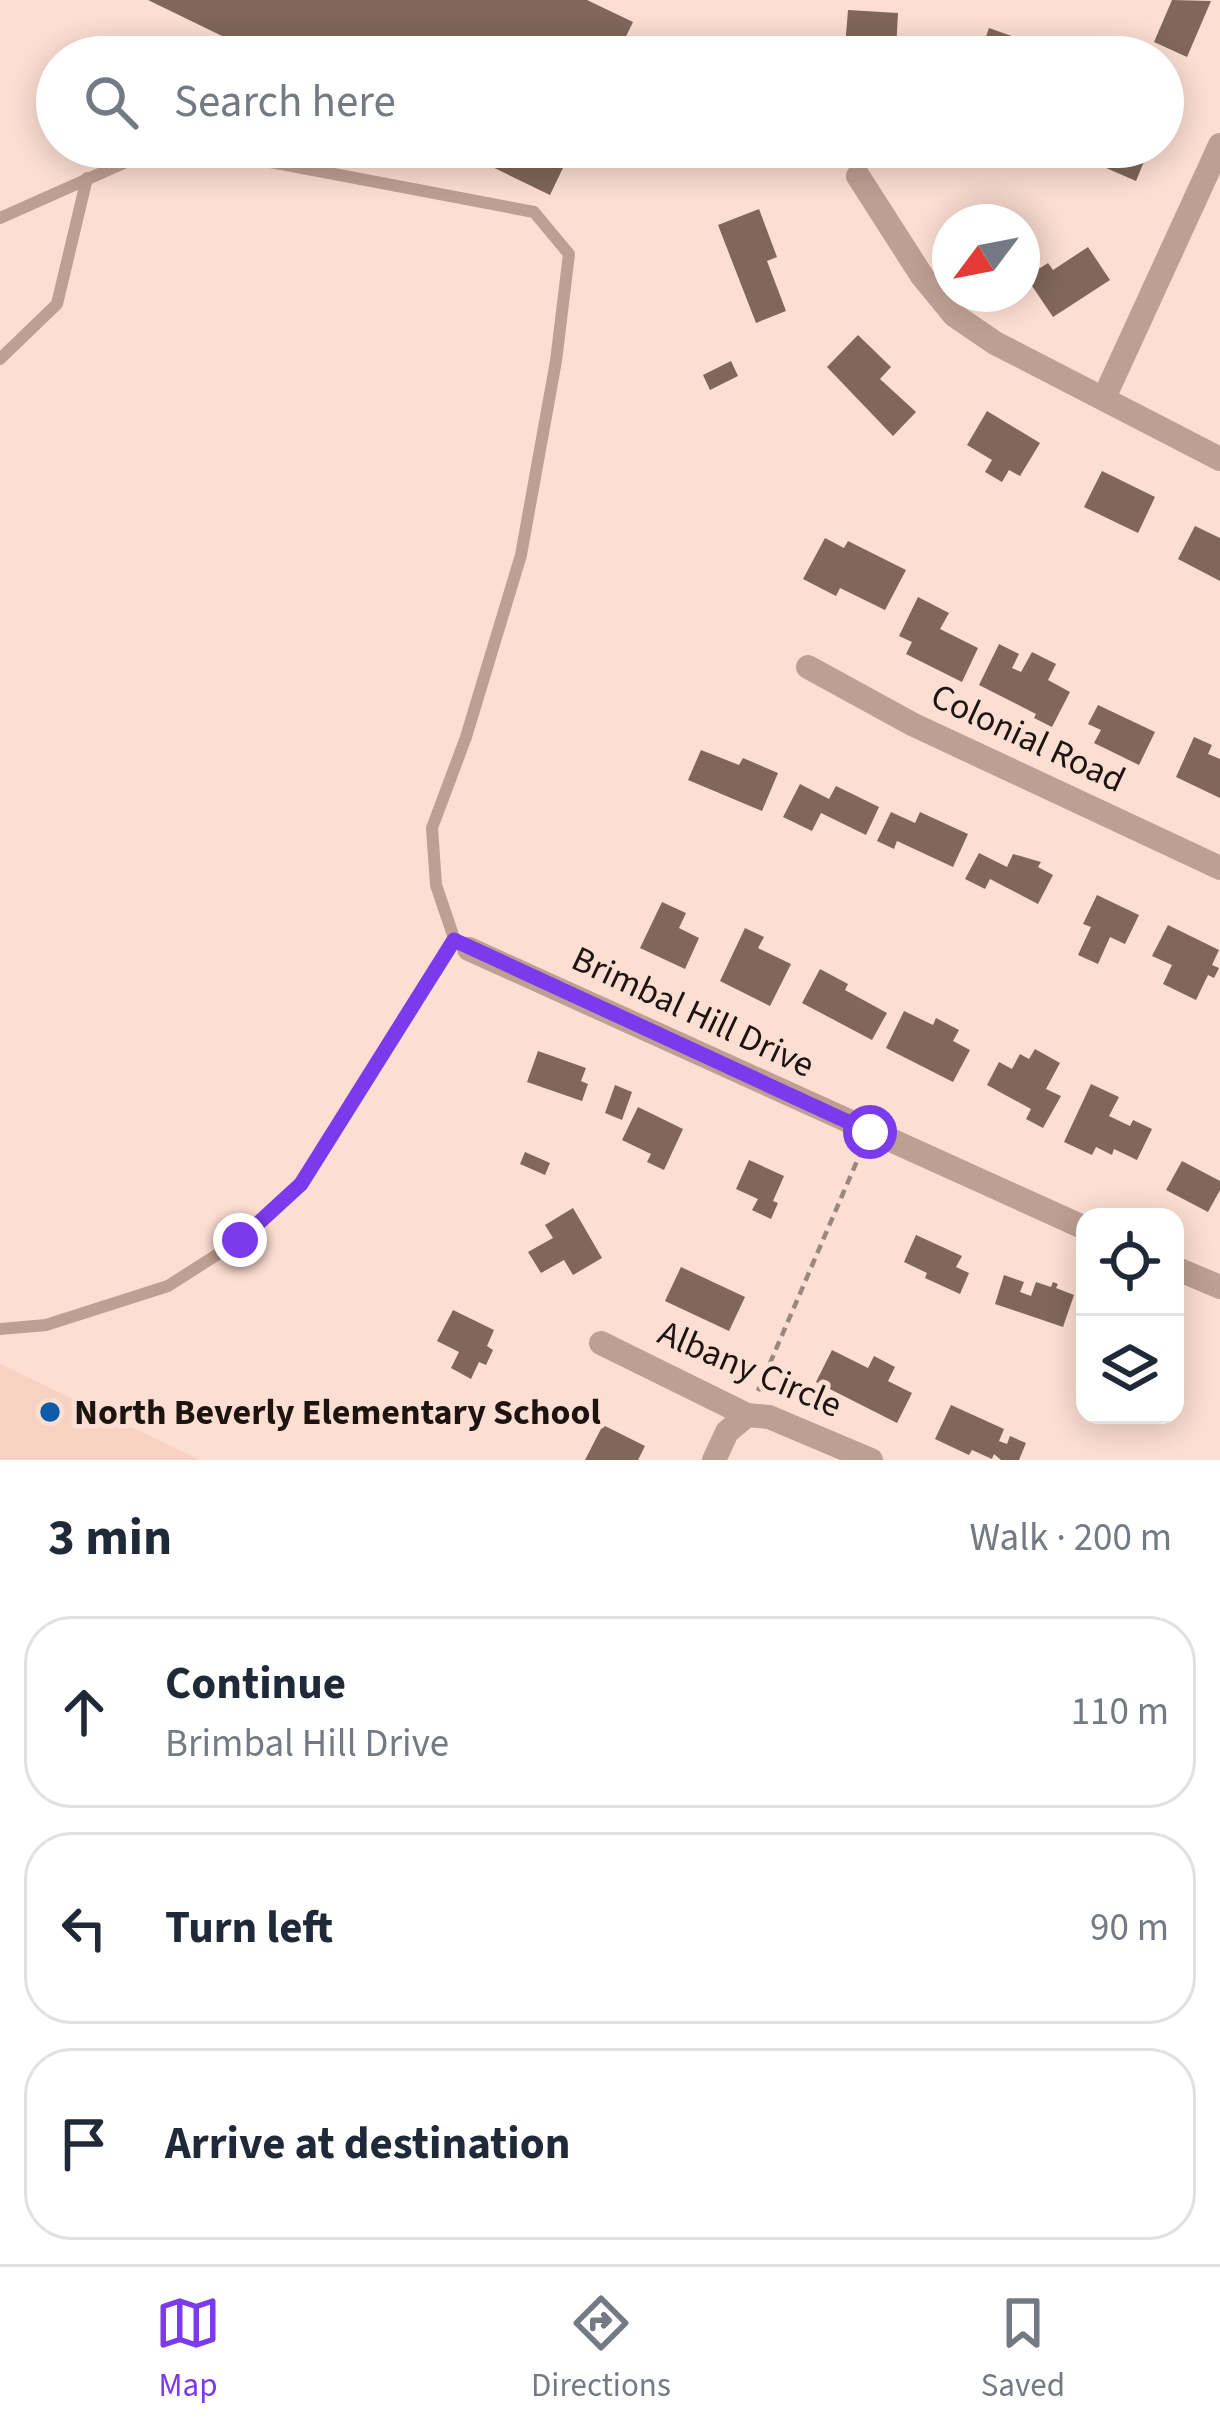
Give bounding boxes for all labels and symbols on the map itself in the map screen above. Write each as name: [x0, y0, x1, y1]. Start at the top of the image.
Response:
north arrow: [932, 204, 1040, 312]
street label: Colonial Road: [922, 671, 1134, 805]
street label: Brimbal Hill Drive: [563, 933, 823, 1091]
route start: [843, 1105, 897, 1159]
route end: [213, 1213, 267, 1267]
street label: Albany Circle: [650, 1307, 850, 1431]
place label: North Beverly Elementary School: [74, 1387, 601, 1438]
marker: North Beverly Elementary School: [37, 1399, 63, 1425]

